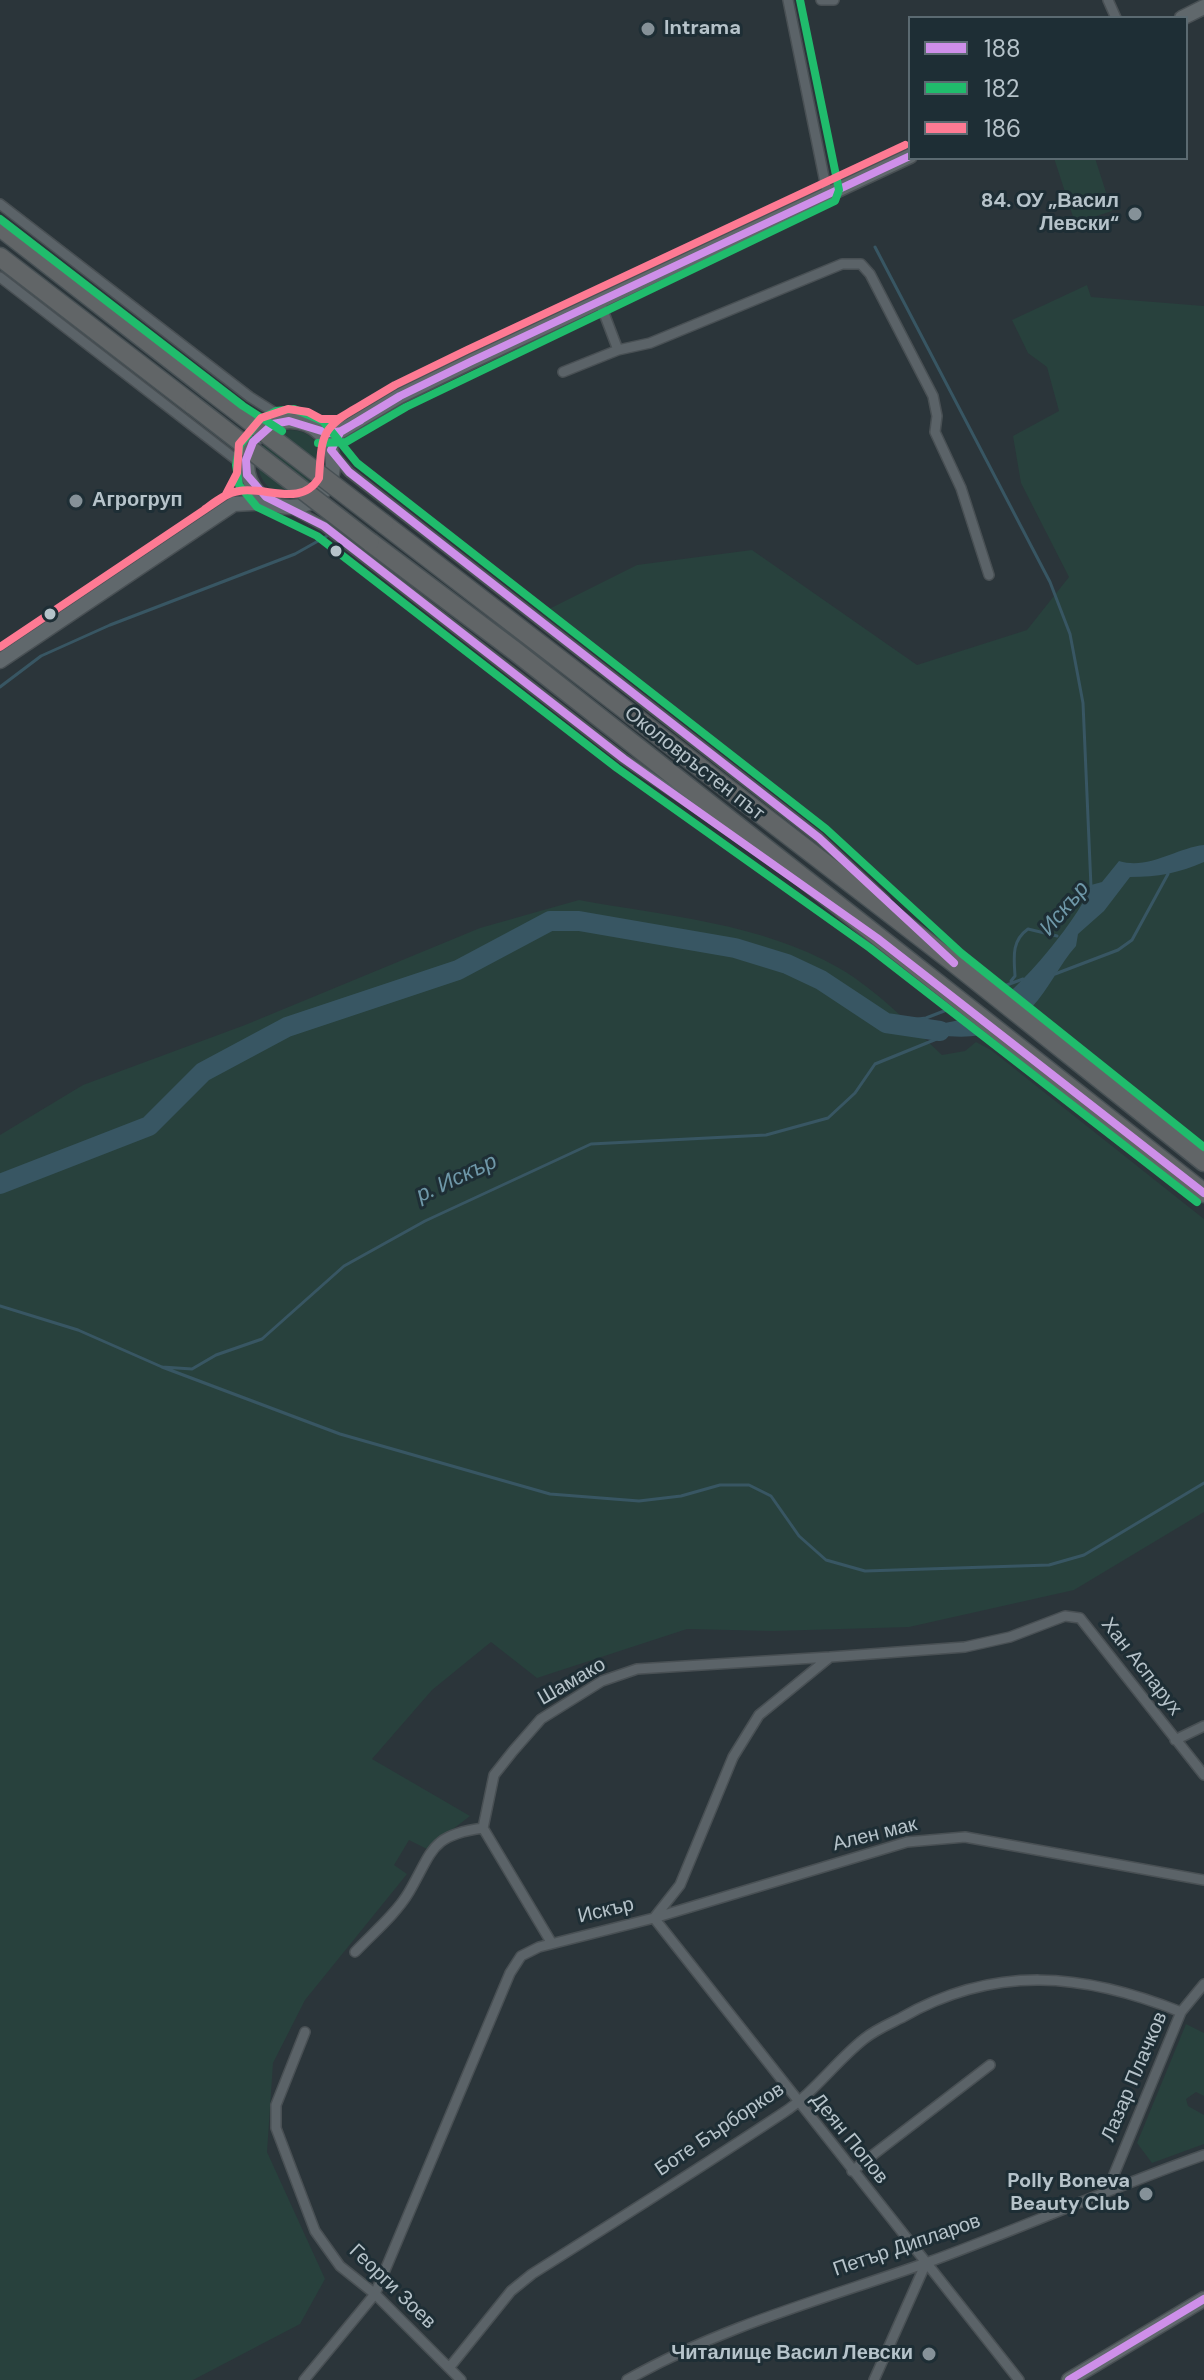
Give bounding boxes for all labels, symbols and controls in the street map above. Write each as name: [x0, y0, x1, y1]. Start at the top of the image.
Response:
legend: [908, 16, 1188, 160]
place label: Intrama: [664, 17, 741, 41]
marker: Intrama: [639, 20, 657, 38]
text: 188: [984, 33, 1021, 64]
text: 182: [984, 73, 1020, 104]
text: 186: [984, 113, 1021, 144]
place label: 84. ОУ „Васил Левски“: [981, 190, 1119, 237]
marker: 84. ОУ „Васил Левски“: [1126, 205, 1144, 223]
place label: Агрогруп: [92, 489, 183, 513]
marker: Агрогруп: [67, 492, 85, 510]
unlabelled marker: [328, 543, 344, 559]
unlabelled marker: [42, 606, 58, 622]
street label: Околовръстен път: [619, 702, 769, 826]
water label: Искър: [1035, 876, 1095, 942]
water label: р. Искър: [413, 1149, 501, 1209]
street label: Хан Аспарух: [1096, 1614, 1186, 1720]
street label: Шамако: [534, 1653, 610, 1711]
street label: Ален мак: [830, 1813, 920, 1857]
street label: Искър: [576, 1893, 636, 1929]
street label: Лазар Плачков: [1097, 2009, 1173, 2145]
street label: Боте Бърборков: [651, 2078, 789, 2182]
street label: Деян Попов: [805, 2089, 893, 2189]
place label: Polly Boneva Beauty Club: [1007, 2170, 1130, 2217]
marker: Polly Boneva Beauty Club: [1137, 2185, 1155, 2203]
street label: Петър Дипларов: [830, 2210, 984, 2282]
street label: Георги Зоев: [344, 2240, 440, 2334]
place label: Читалище Васил Левски: [671, 2342, 913, 2366]
marker: Читалище Васил Левски: [920, 2345, 938, 2363]

